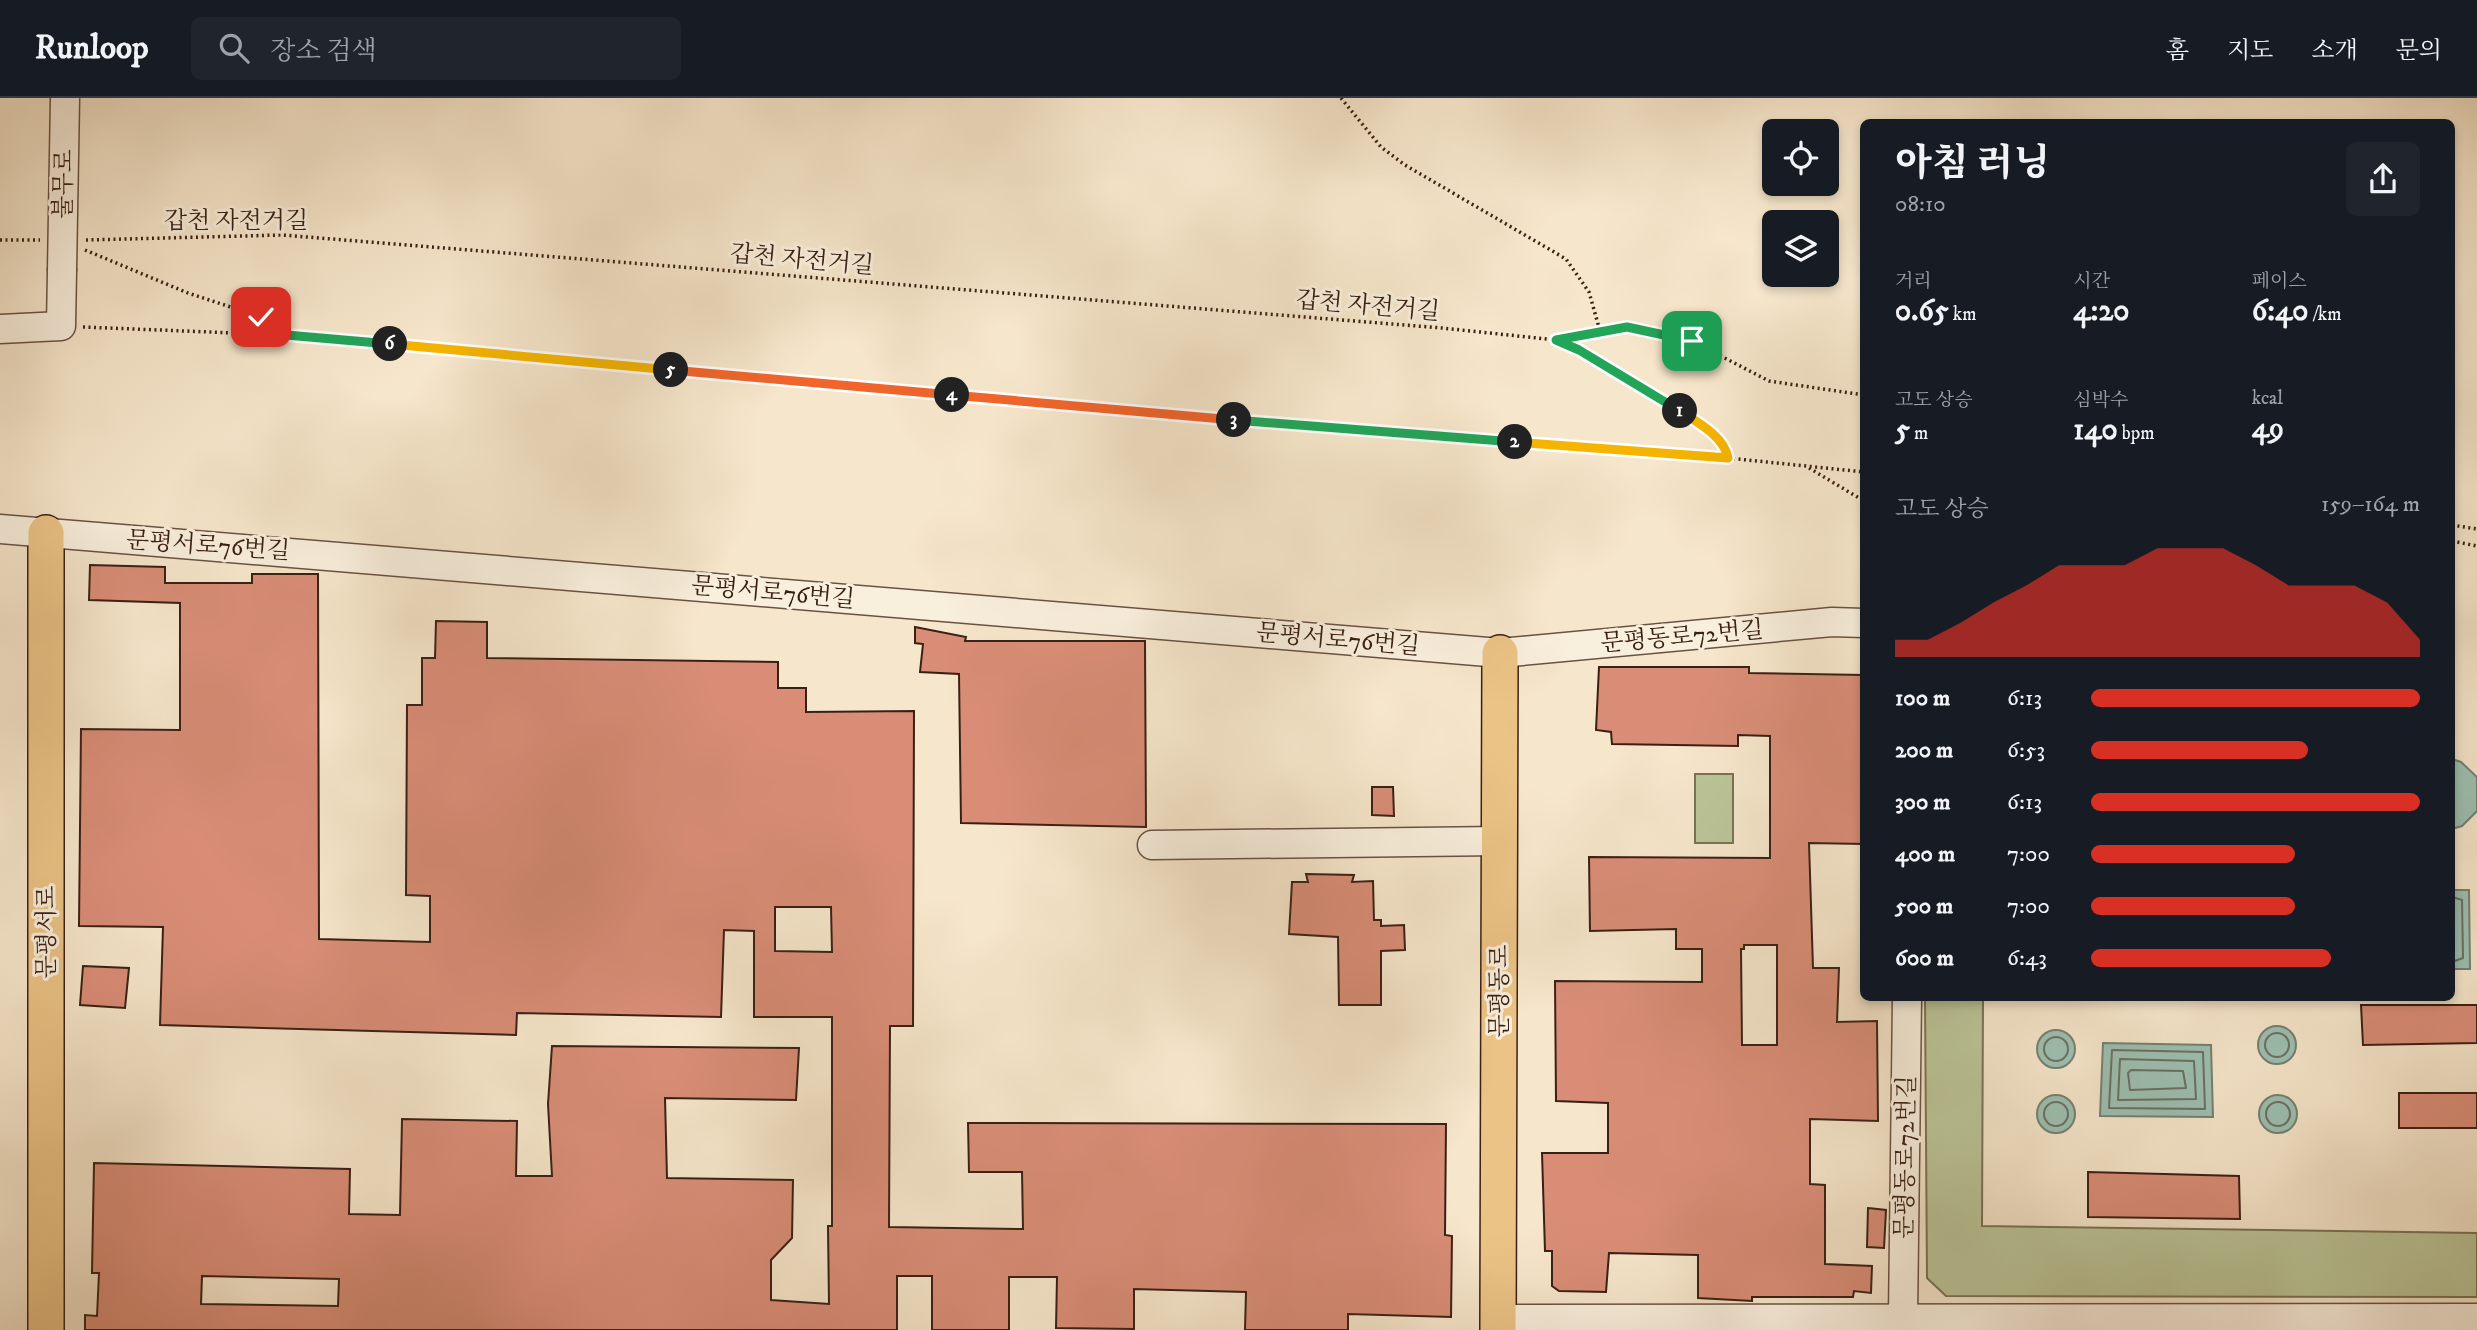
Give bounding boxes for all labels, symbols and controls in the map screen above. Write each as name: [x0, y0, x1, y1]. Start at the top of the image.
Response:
search box: [191, 17, 681, 80]
text: Runloop: [35, 28, 149, 69]
icon: search: [215, 29, 253, 67]
text: 장소 검색: [271, 35, 377, 68]
text: 홈: [2166, 36, 2189, 66]
text: 지도: [2227, 36, 2273, 66]
text: 소개: [2311, 36, 2358, 66]
text: 문의: [2396, 36, 2442, 66]
map controls: [1762, 119, 1839, 287]
button: locate: [1762, 119, 1839, 196]
text: 아침 러닝: [1895, 140, 2050, 188]
button: share: [2346, 142, 2420, 216]
street label: 불무로: [48, 149, 80, 219]
text: 08:10: [1895, 190, 1946, 219]
street label: 갑천 자전거길: [164, 206, 308, 236]
button: layers: [1762, 210, 1839, 287]
street label: 갑천 자전거길: [729, 239, 875, 281]
text: 거리: [1895, 270, 1932, 293]
text: 시간: [2073, 270, 2110, 293]
text: 페이스: [2252, 270, 2307, 293]
street label: 갑천 자전거길: [1295, 285, 1441, 327]
pin: [231, 287, 291, 347]
text: 0.65: [1895, 293, 1949, 330]
text: 4:20: [2073, 293, 2129, 330]
text: 6:40: [2252, 293, 2309, 330]
icon: check: [242, 298, 280, 336]
text: km: [1949, 303, 1977, 326]
text: /km: [2309, 303, 2341, 326]
pin: [1662, 311, 1722, 371]
icon: arrive: [1673, 322, 1711, 360]
pin: 6: [372, 327, 408, 362]
text: 6: [385, 332, 394, 355]
pin: 5: [654, 352, 688, 388]
text: 5: [666, 358, 675, 381]
pin: 4: [934, 378, 970, 412]
text: 4: [946, 383, 957, 406]
text: kcal: [2252, 387, 2283, 410]
text: 고도 상승: [1895, 389, 1973, 412]
text: 심박수: [2073, 389, 2128, 412]
pin: 1: [1662, 394, 1698, 428]
text: 1: [1676, 399, 1683, 422]
pin: 3: [1216, 402, 1252, 438]
text: 3: [1230, 408, 1237, 431]
text: 49: [2252, 410, 2284, 447]
text: 5: [1895, 412, 1910, 449]
text: 140: [2073, 412, 2118, 449]
text: m: [1910, 422, 1928, 445]
text: bpm: [2118, 422, 2155, 445]
pin: 2: [1498, 424, 1532, 460]
text: 2: [1510, 430, 1519, 453]
text: 159–164 m: [2321, 490, 2420, 519]
text: 고도 상승: [1895, 495, 1989, 524]
street label: 문평서로76번길: [125, 525, 291, 567]
street label: 문평서로76번길: [690, 571, 856, 615]
street label: 문평동로72번길: [1599, 615, 1765, 659]
street label: 문평서로76번길: [1255, 618, 1421, 662]
text: 100 m: [1895, 684, 1950, 713]
text: 6:13: [2007, 684, 2042, 713]
text: 200 m: [1895, 736, 1953, 765]
text: 6:53: [2007, 736, 2045, 765]
text: 300 m: [1895, 788, 1951, 817]
text: 6:13: [2007, 788, 2042, 817]
text: 400 m: [1895, 840, 1955, 869]
text: 7:00: [2007, 840, 2050, 869]
street label: 문평서로: [32, 886, 62, 978]
text: 500 m: [1895, 892, 1953, 921]
text: 7:00: [2007, 892, 2050, 921]
text: 600 m: [1895, 944, 1954, 973]
text: 6:43: [2007, 944, 2047, 973]
street label: 문평동로: [1485, 945, 1515, 1037]
street label: 문평동로72번길: [1890, 1075, 1922, 1239]

